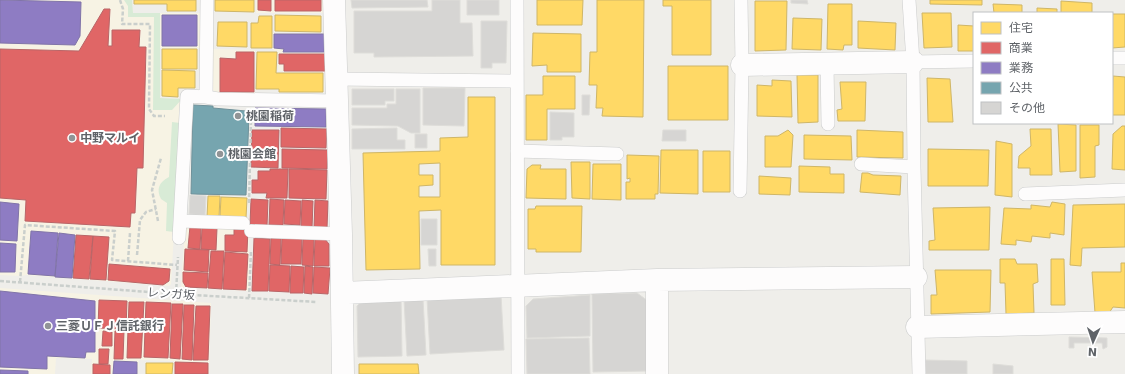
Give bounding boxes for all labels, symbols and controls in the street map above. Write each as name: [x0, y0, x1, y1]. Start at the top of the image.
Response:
legend: [973, 12, 1113, 124]
text: 住宅: [1009, 21, 1033, 35]
text: 商業: [1009, 41, 1033, 55]
text: 業務: [1009, 61, 1033, 75]
text: 公共: [1009, 81, 1033, 95]
text: その他: [1009, 101, 1045, 115]
place label: 桃園稲荷: [246, 109, 294, 123]
marker: 桃園稲荷: [233, 111, 243, 121]
place label: 中野マルイ: [80, 131, 140, 145]
marker: 中野マルイ: [67, 133, 77, 143]
place label: 桃園会館: [228, 147, 276, 161]
marker: 桃園会館: [215, 149, 225, 159]
street label: レンガ坂: [147, 285, 195, 303]
place label: 三菱ＵＦＪ信託銀行: [56, 319, 164, 333]
marker: 三菱ＵＦＪ信託銀行: [43, 321, 53, 331]
north arrow: [1073, 322, 1113, 362]
text: N: [1088, 345, 1097, 358]

